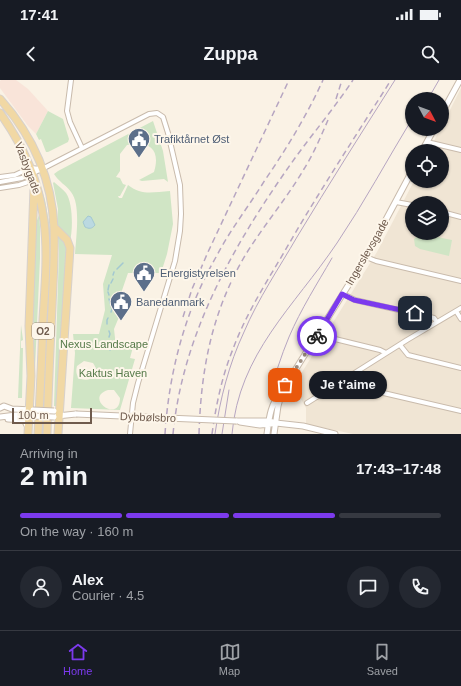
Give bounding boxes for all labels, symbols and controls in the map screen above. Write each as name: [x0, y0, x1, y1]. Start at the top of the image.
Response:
text: 17:41: [20, 6, 58, 23]
icon: back: [20, 43, 42, 65]
icon: search: [419, 43, 441, 65]
text: Zuppa: [204, 44, 258, 64]
north arrow: [405, 92, 449, 136]
map controls: [405, 92, 449, 240]
public building icon: Trafiktårnet Øst: [126, 126, 152, 159]
place label: Trafiktårnet Øst: [154, 133, 229, 145]
street label: Vasbygade: [13, 141, 43, 195]
button: locate: [405, 144, 449, 188]
button: layers: [405, 196, 449, 240]
street label: Ingerslevsgade: [343, 217, 391, 287]
public building icon: Energistyrelsen: [131, 260, 157, 293]
place label: Energistyrelsen: [160, 267, 236, 279]
public building icon: Banedanmark: [108, 289, 134, 322]
place label: Banedanmark: [136, 296, 205, 308]
pin: [398, 296, 432, 330]
icon: home: [404, 302, 426, 324]
courier: [297, 316, 337, 356]
road number: O2: [32, 323, 54, 339]
icon: bike: [306, 325, 328, 347]
park label: Nexus Landscape: [60, 338, 148, 350]
park label: Kaktus Haven: [79, 367, 147, 379]
pin: [268, 368, 302, 402]
callout: Je t’aime: [309, 371, 387, 399]
icon: bag: [274, 374, 296, 396]
text: Je t’aime: [320, 377, 376, 392]
scale bar: [12, 406, 92, 425]
text: 100 m: [18, 409, 49, 421]
street label: Dybbølsbro: [120, 410, 176, 424]
text: Arriving in: [20, 446, 78, 461]
text: 17:43–17:48: [356, 460, 441, 477]
text: 2 min: [20, 461, 88, 491]
text: On the way · 160 m: [20, 524, 133, 539]
button: person: [20, 566, 62, 608]
button: chat: [347, 566, 389, 608]
button: phone: [399, 566, 441, 608]
text: Alex: [72, 571, 104, 588]
text: Courier · 4.5: [72, 588, 144, 603]
tab: Home: [63, 641, 92, 677]
tab: Map: [219, 641, 241, 677]
tab: Saved: [367, 641, 398, 677]

